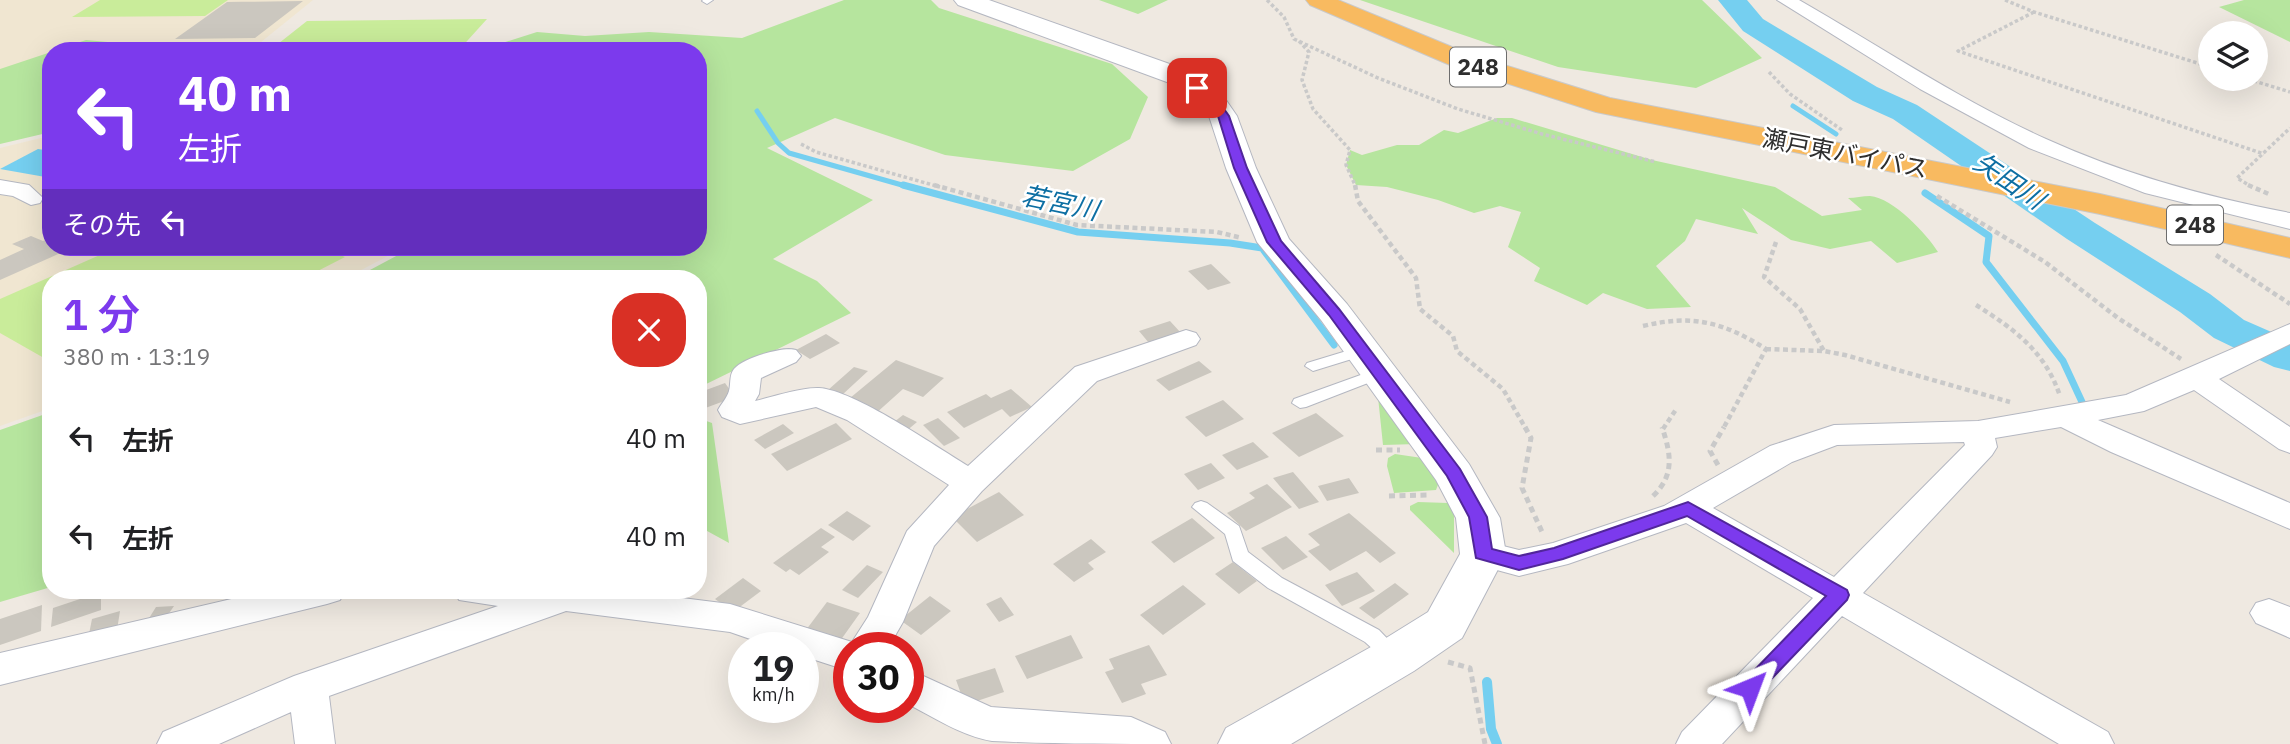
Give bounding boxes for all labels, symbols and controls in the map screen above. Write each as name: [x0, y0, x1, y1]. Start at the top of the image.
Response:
map controls: [2198, 21, 2268, 91]
button: layers: [2198, 21, 2268, 91]
road number: 248: [1450, 48, 1506, 86]
pin: [1167, 58, 1227, 118]
text: 40 m: [178, 61, 292, 124]
icon: arrive: [1178, 69, 1216, 107]
icon: left: [63, 70, 154, 161]
street label: 瀬戸東バイパス: [1760, 121, 1930, 185]
text: 左折: [178, 127, 242, 169]
water label: 矢田川: [1968, 144, 2054, 218]
water label: 若宮川: [1019, 177, 1105, 227]
icon: left: [155, 203, 193, 241]
road number: 248: [2167, 206, 2223, 244]
text: その先: [63, 207, 141, 241]
text: 1 分: [63, 287, 140, 342]
button: close: [612, 293, 686, 367]
text: 380 m · 13:19: [63, 341, 210, 371]
icon: left: [63, 419, 101, 457]
text: 40 m: [626, 421, 686, 455]
text: 左折: [122, 423, 174, 457]
icon: left: [63, 517, 101, 555]
text: 40 m: [626, 519, 686, 553]
text: 左折: [122, 521, 174, 555]
speed limit sign: 30: [833, 632, 924, 723]
text: 19: [752, 645, 795, 691]
position arrow: [1713, 651, 1787, 725]
text: km/h: [752, 683, 795, 706]

